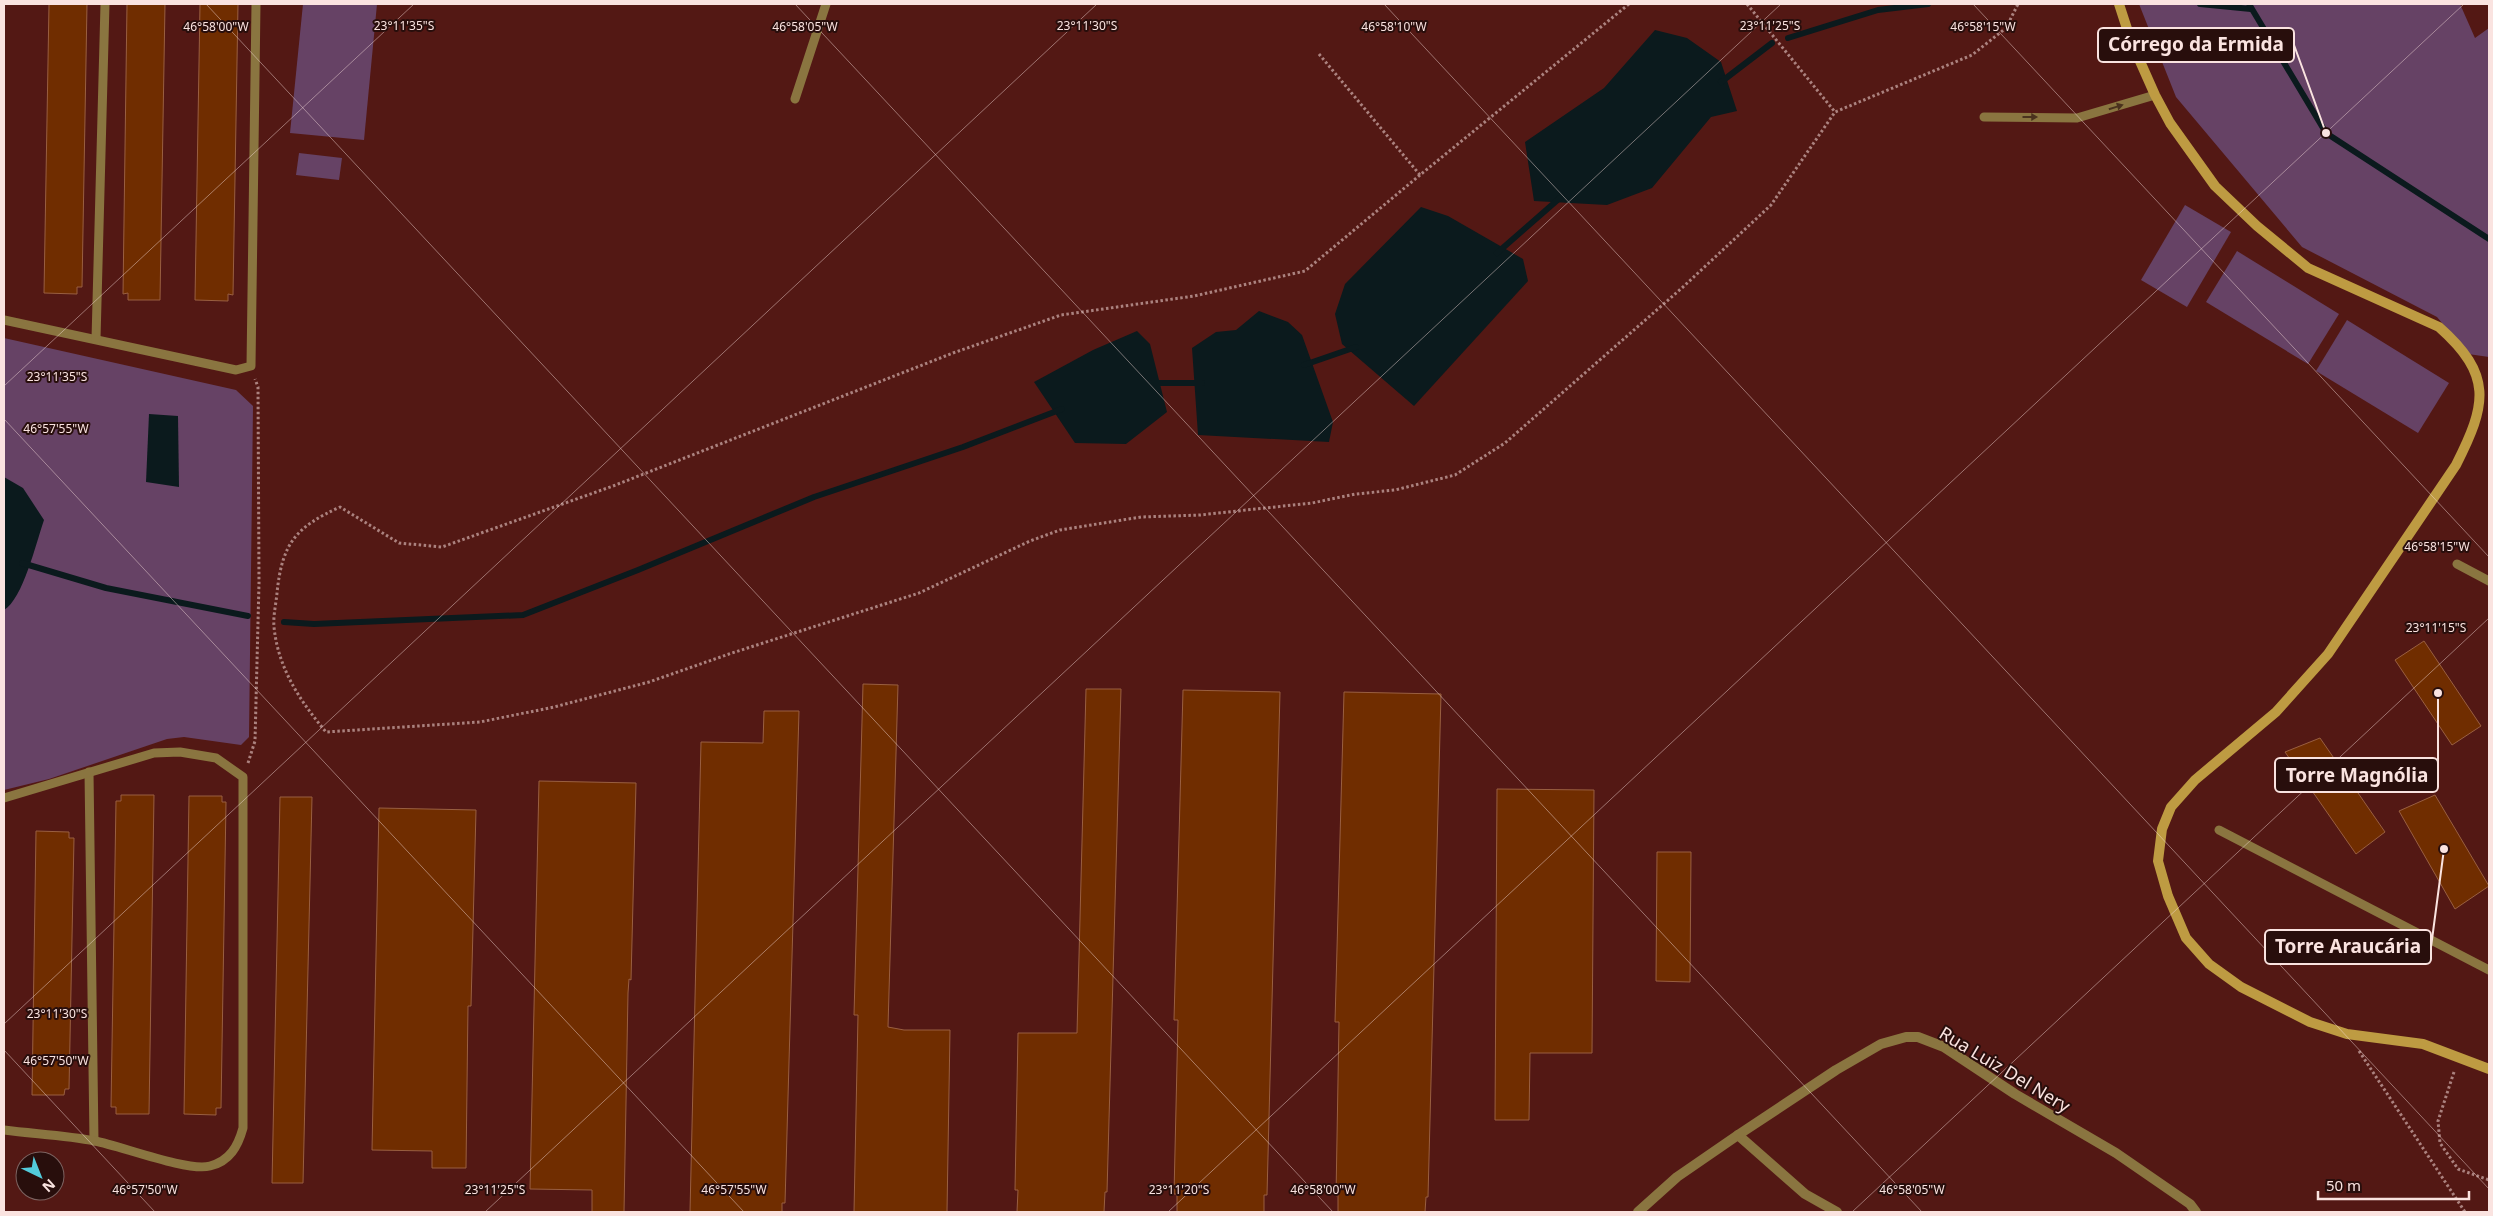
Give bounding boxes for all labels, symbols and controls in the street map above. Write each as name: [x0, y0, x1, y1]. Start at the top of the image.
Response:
text: 23°11'35"S: [374, 17, 435, 34]
text: 23°11'30"S: [1057, 17, 1118, 34]
text: 23°11'25"S: [1740, 17, 1801, 34]
text: 46°58'00"W: [183, 18, 249, 35]
text: 46°58'05"W: [772, 18, 838, 35]
text: 46°58'10"W: [1361, 18, 1427, 35]
text: 46°58'15"W: [1950, 18, 2016, 35]
callout: Córrego da Ermida: [2098, 28, 2294, 62]
text: Córrego da Ermida: [2108, 31, 2284, 57]
one-way arrow: [2109, 103, 2124, 111]
one-way arrow: [2022, 114, 2038, 122]
text: 23°11'35"S: [27, 368, 88, 385]
text: 46°57'55"W: [23, 420, 89, 437]
text: 46°58'15"W: [2404, 538, 2470, 555]
text: 23°11'15"S: [2406, 619, 2467, 636]
callout: Torre Magnólia: [2275, 758, 2438, 792]
text: Torre Magnólia: [2286, 762, 2428, 788]
callout: Torre Araucária: [2265, 930, 2431, 964]
text: Torre Araucária: [2275, 933, 2421, 959]
text: 23°11'30"S: [27, 1005, 88, 1022]
street label: Rua Luiz Del Nery: [1935, 1020, 2076, 1118]
text: 46°57'50"W: [23, 1052, 89, 1069]
north arrow: [15, 1151, 65, 1201]
scale bar: [2318, 1168, 2469, 1200]
text: N: [39, 1175, 60, 1197]
text: 50 m: [2326, 1175, 2361, 1195]
text: 46°57'50"W: [112, 1181, 178, 1198]
text: 23°11'25"S: [465, 1181, 526, 1198]
text: 46°57'55"W: [701, 1181, 767, 1198]
text: 23°11'20"S: [1149, 1181, 1210, 1198]
text: 46°58'00"W: [1290, 1181, 1356, 1198]
text: 46°58'05"W: [1879, 1181, 1945, 1198]

